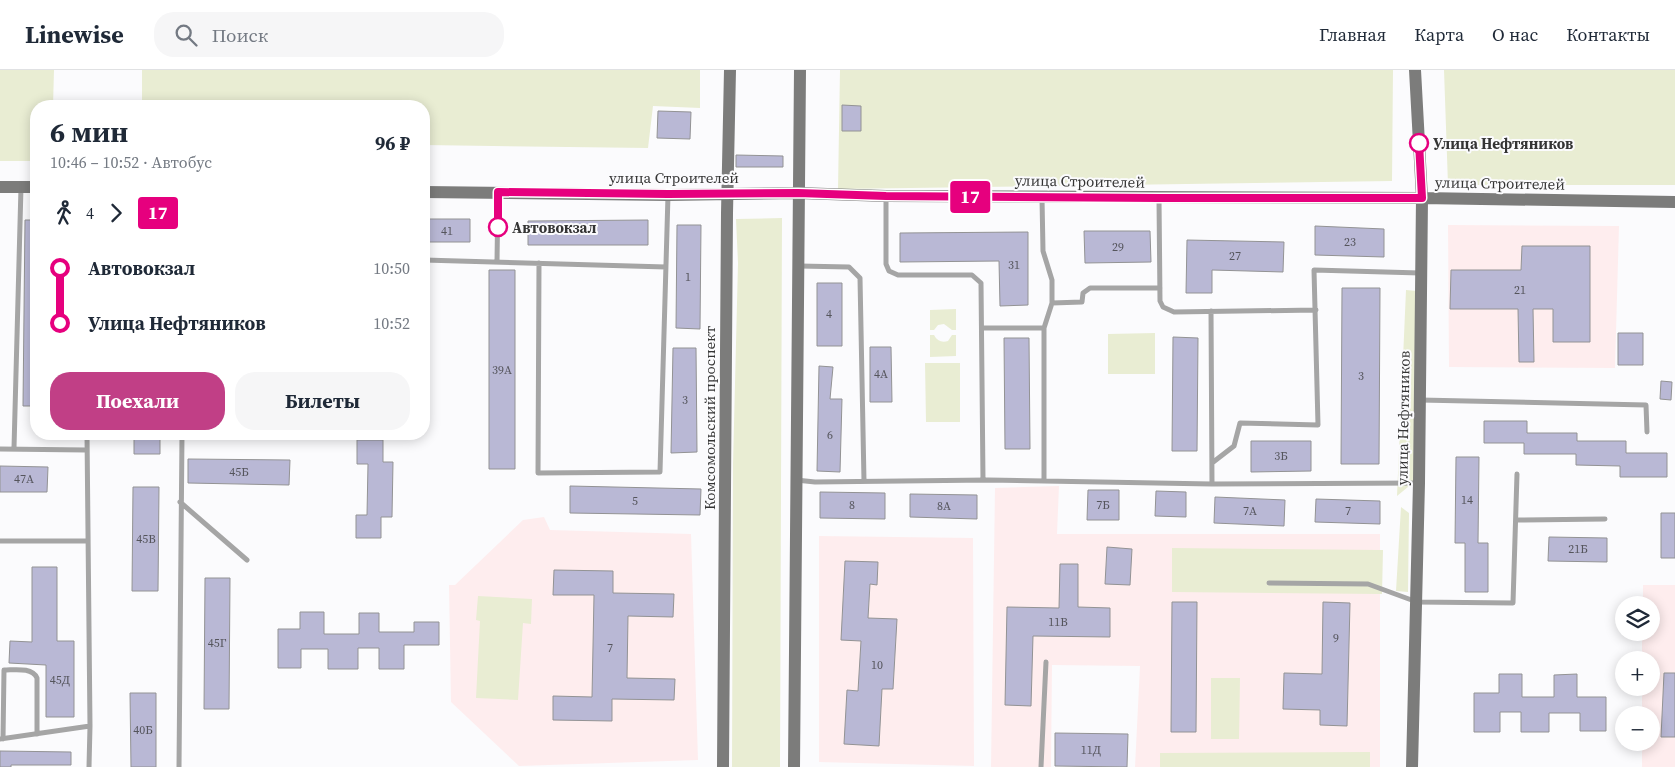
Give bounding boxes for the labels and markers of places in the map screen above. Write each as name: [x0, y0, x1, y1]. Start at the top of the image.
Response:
marker: Улица Нефтяников: [1409, 133, 1429, 153]
place label: Улица Нефтяников: [1433, 133, 1573, 154]
marker: Автовокзал: [488, 217, 508, 237]
place label: Автовокзал: [512, 217, 597, 238]

